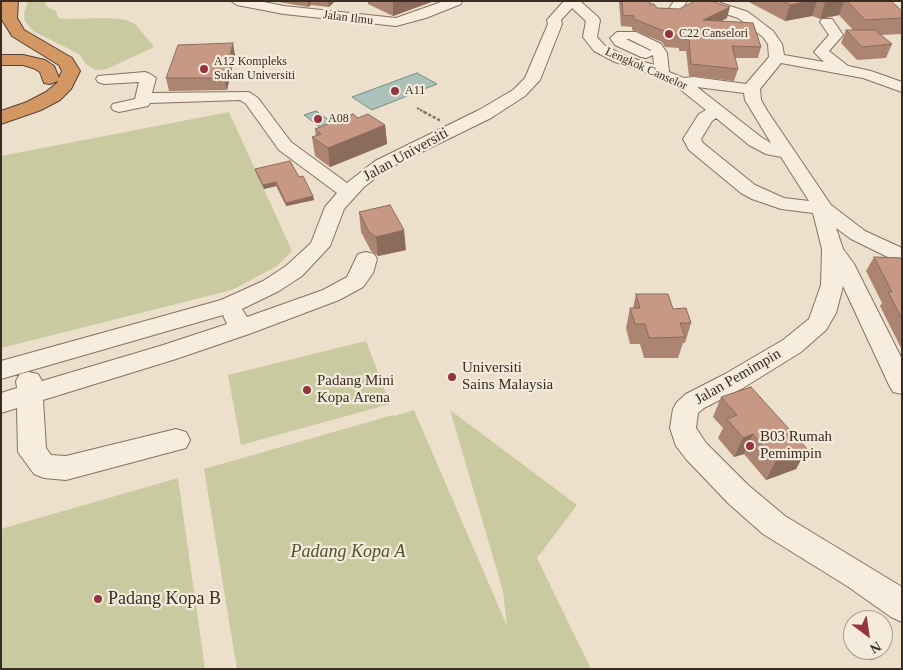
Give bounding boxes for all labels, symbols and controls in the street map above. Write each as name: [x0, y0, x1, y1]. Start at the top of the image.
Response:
street label: Jalan Ilmu: [322, 8, 374, 28]
place label: C22 Canselori: [679, 27, 748, 41]
marker: C22 Canselori: [663, 28, 675, 40]
street label: Lengkok Canselor: [603, 44, 689, 94]
place label: A12 Kompleks Sukan Universiti: [214, 55, 295, 83]
marker: A12 Kompleks Sukan Universiti: [198, 63, 210, 75]
place label: A11: [405, 84, 425, 98]
marker: A11: [389, 85, 401, 97]
place label: A08: [328, 112, 349, 126]
marker: A08: [312, 113, 324, 125]
street label: Jalan Universiti: [360, 124, 452, 186]
street label: Jalan Pemimpin: [692, 345, 784, 409]
place label: Universiti Sains Malaysia: [462, 359, 553, 394]
marker: Universiti Sains Malaysia: [446, 371, 458, 383]
place label: Padang Mini Kopa Arena: [317, 372, 394, 407]
marker: Padang Mini Kopa Arena: [301, 384, 313, 396]
place label: B03 Rumah Pemimpin: [760, 428, 832, 463]
marker: B03 Rumah Pemimpin: [744, 440, 756, 452]
park label: Padang Kopa A: [291, 541, 405, 563]
place label: Padang Kopa B: [108, 588, 221, 610]
marker: Padang Kopa B: [92, 593, 104, 605]
north arrow: [843, 610, 893, 660]
text: N: [867, 638, 884, 656]

